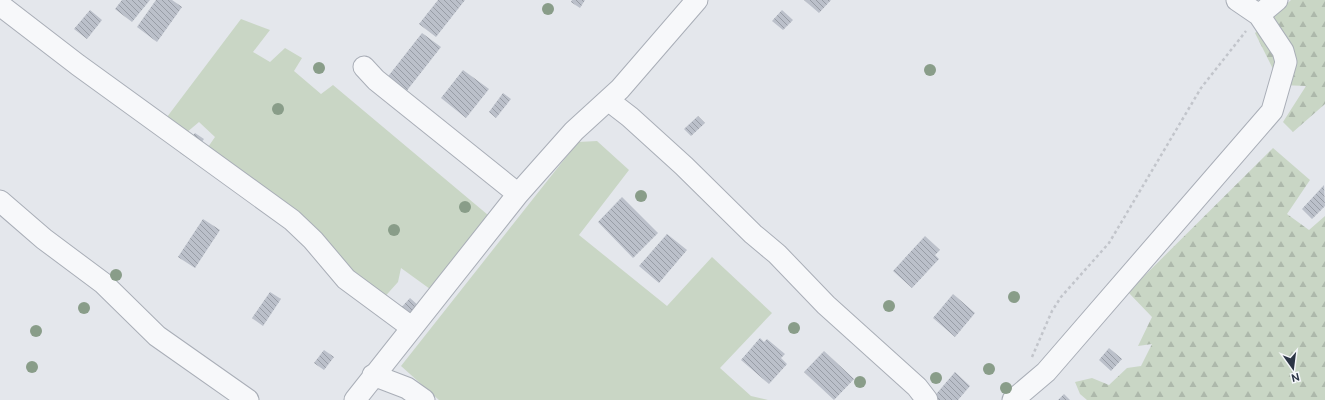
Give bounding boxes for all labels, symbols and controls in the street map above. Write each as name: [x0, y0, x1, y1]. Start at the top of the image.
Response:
north arrow: [1273, 348, 1313, 388]
text: N: [1290, 371, 1301, 385]

